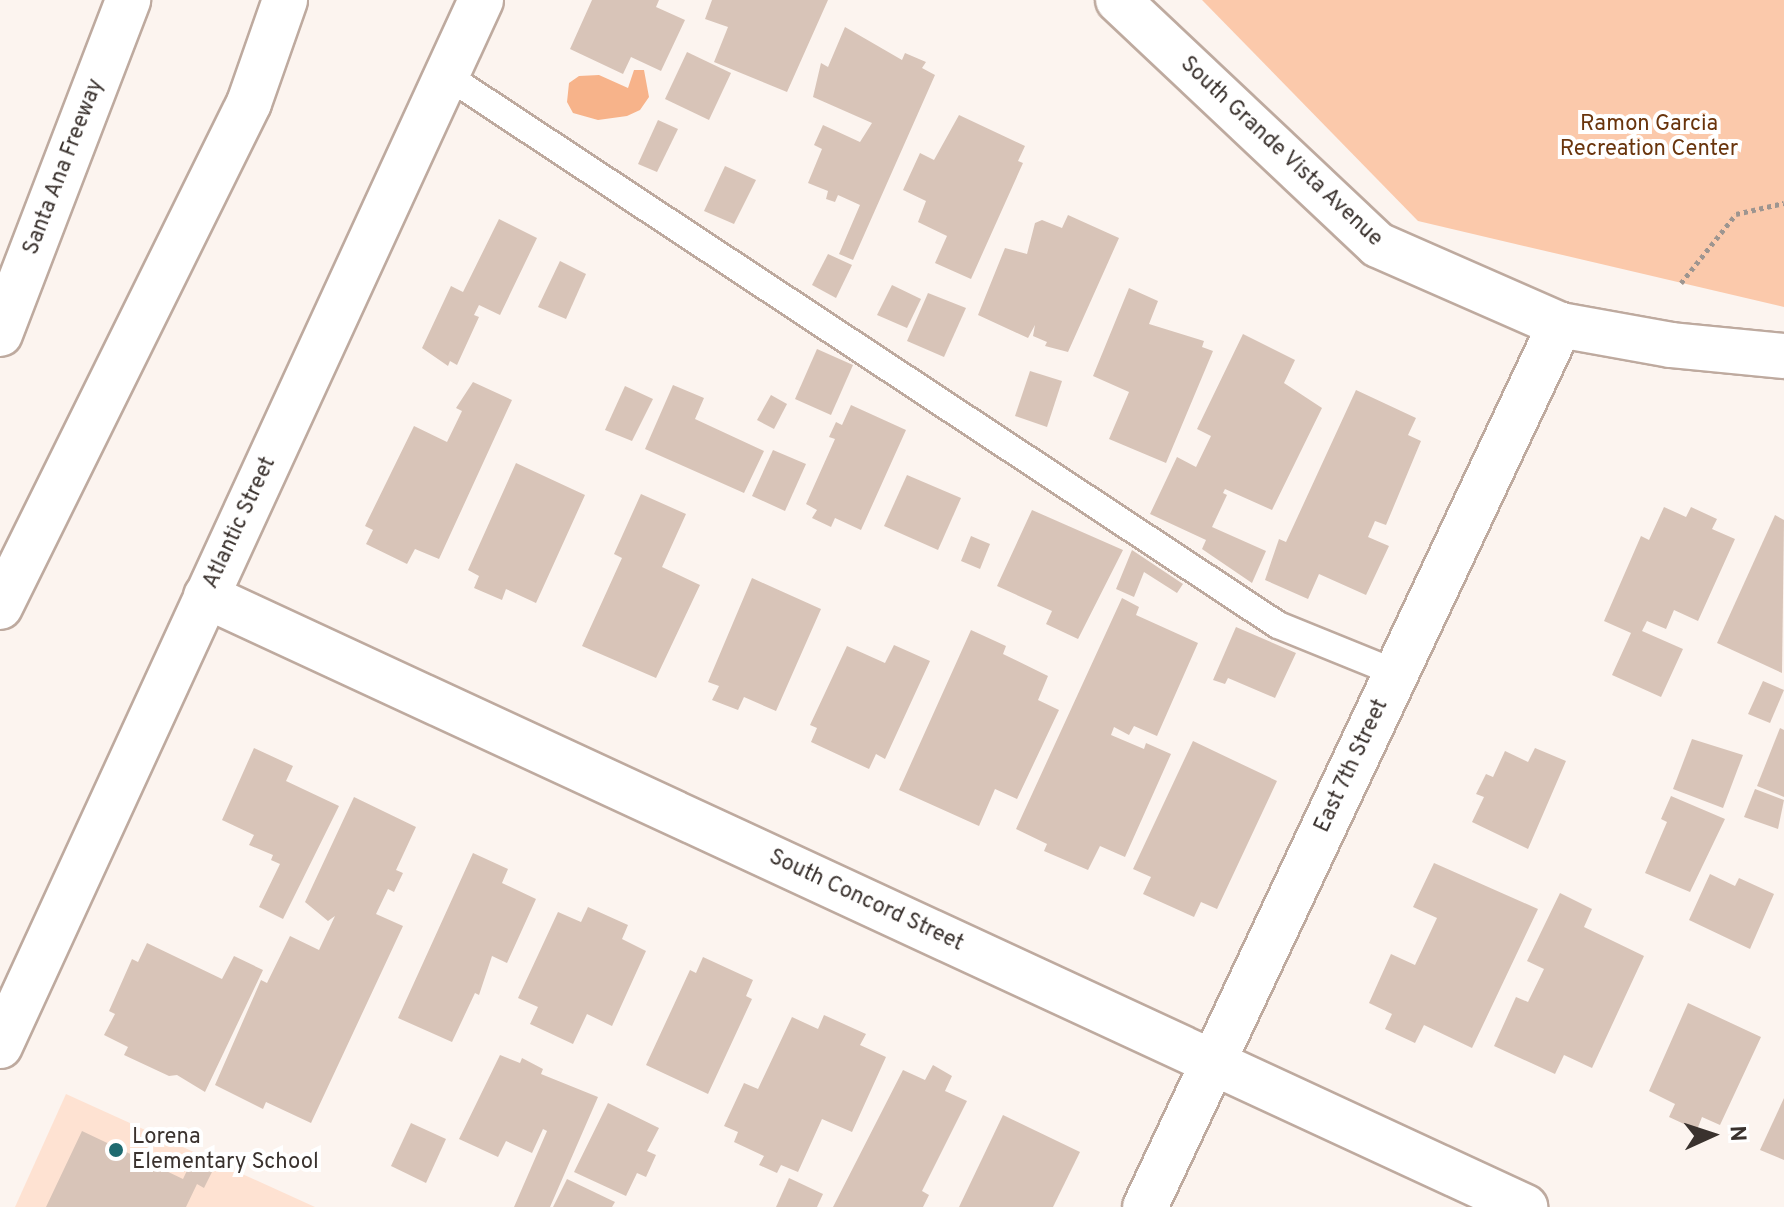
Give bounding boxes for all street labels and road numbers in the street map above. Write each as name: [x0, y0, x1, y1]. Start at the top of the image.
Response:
street label: South Grande Vista Avenue: [1174, 51, 1388, 253]
street label: Santa Ana Freeway: [18, 75, 110, 259]
street label: Atlantic Street: [198, 453, 282, 593]
street label: East 7th Street: [1309, 695, 1395, 837]
street label: South Concord Street: [765, 844, 967, 958]

